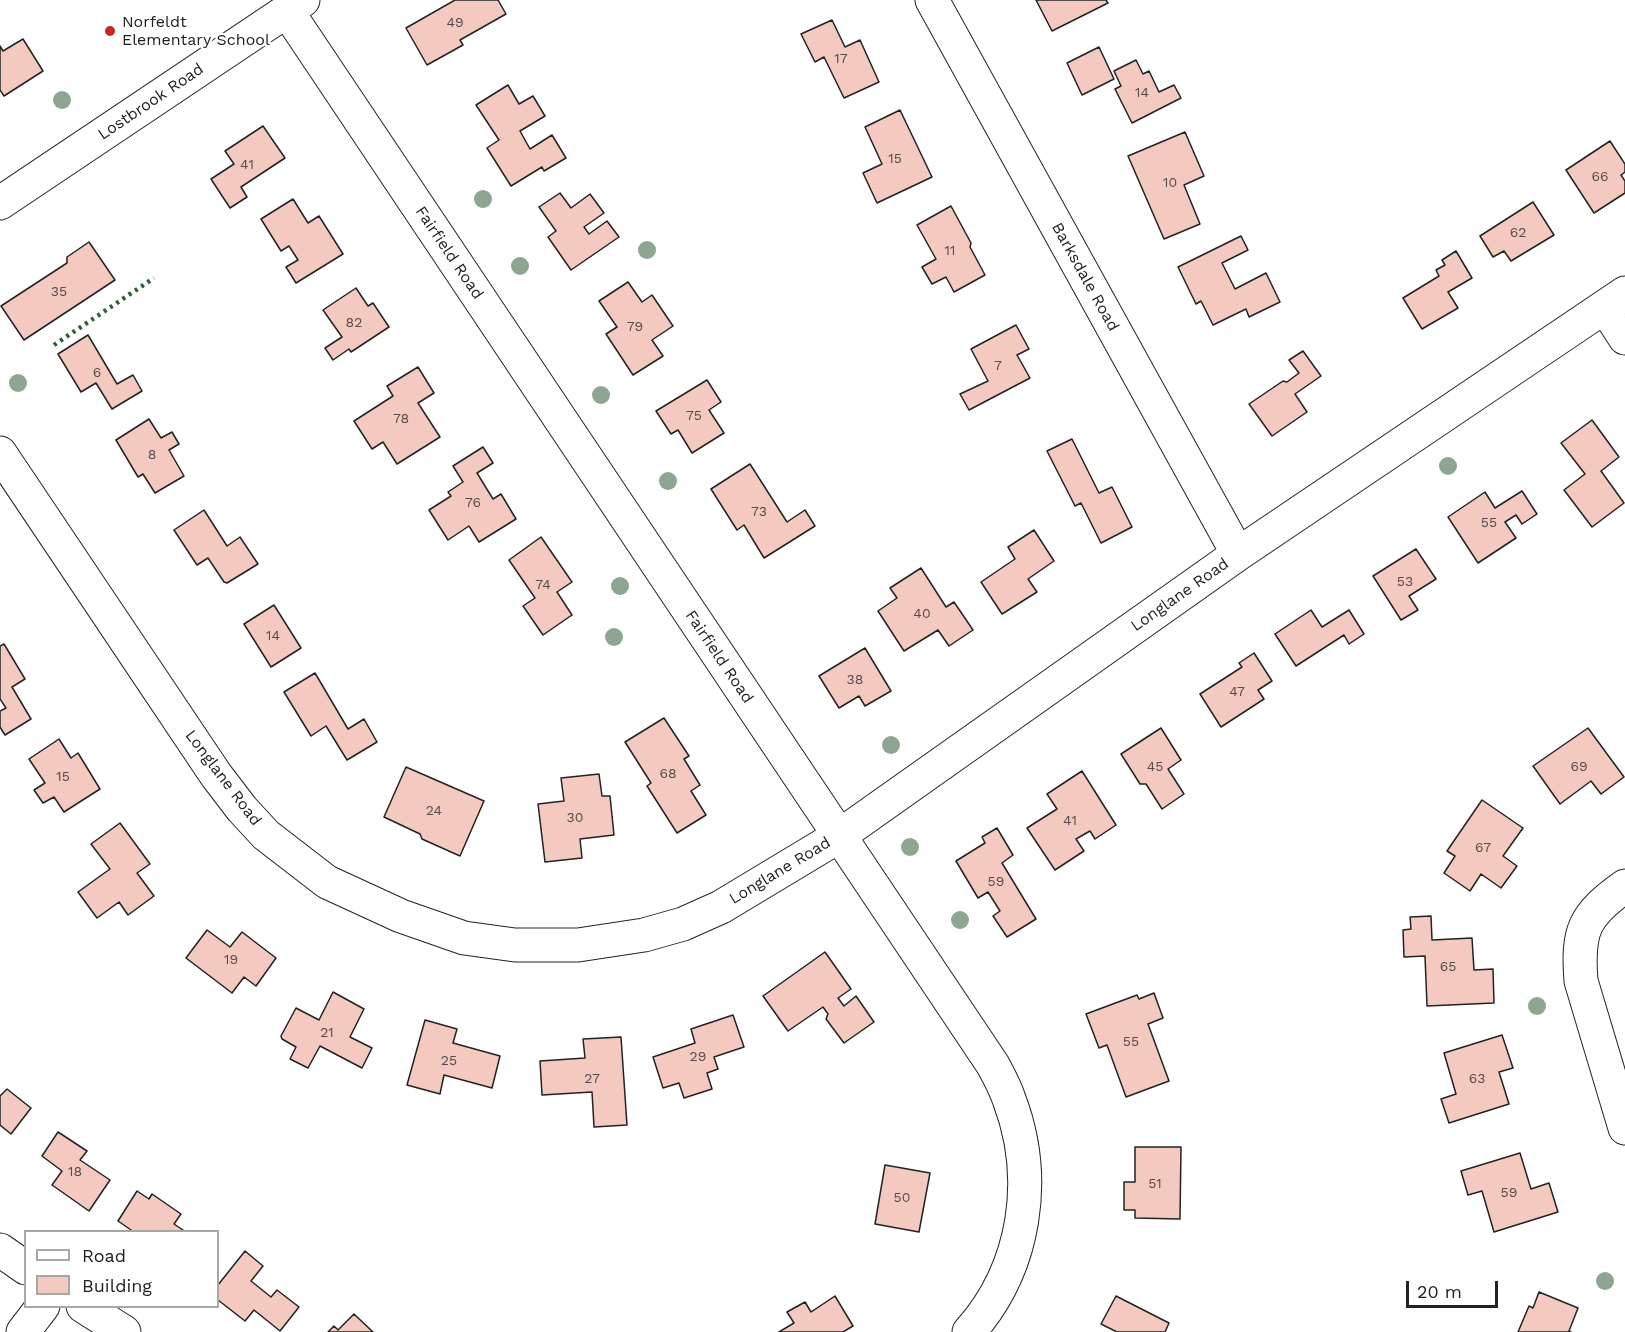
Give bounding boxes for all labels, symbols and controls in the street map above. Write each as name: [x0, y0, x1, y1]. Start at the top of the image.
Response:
place label: Norfeldt Elementary School: [122, 12, 270, 50]
house number: 49: [446, 15, 464, 31]
marker: Norfeldt Elementary School: [103, 24, 117, 38]
house number: 17: [834, 51, 848, 67]
street label: Lostbrook Road: [95, 60, 207, 144]
house number: 14: [1135, 85, 1149, 101]
house number: 15: [888, 151, 902, 167]
house number: 41: [240, 157, 254, 173]
house number: 66: [1591, 169, 1609, 185]
house number: 10: [1163, 175, 1177, 191]
street label: Fairfield Road: [411, 203, 487, 303]
street label: Barksdale Road: [1047, 219, 1123, 335]
house number: 62: [1510, 225, 1526, 241]
house number: 11: [945, 243, 955, 259]
house number: 35: [51, 284, 67, 300]
house number: 82: [346, 315, 362, 331]
house number: 79: [627, 319, 643, 335]
house number: 7: [994, 358, 1002, 374]
house number: 6: [93, 365, 101, 381]
house number: 75: [686, 408, 702, 424]
house number: 78: [393, 411, 409, 427]
house number: 8: [148, 447, 156, 463]
house number: 76: [465, 495, 481, 511]
house number: 73: [751, 504, 767, 520]
house number: 55: [1481, 515, 1497, 531]
street label: Longlane Road: [1127, 554, 1233, 636]
house number: 53: [1397, 574, 1413, 590]
house number: 74: [535, 577, 551, 593]
house number: 40: [913, 606, 931, 622]
street label: Fairfield Road: [681, 607, 757, 707]
house number: 14: [266, 628, 280, 644]
house number: 38: [847, 672, 863, 688]
house number: 47: [1229, 684, 1245, 700]
street label: Longlane Road: [181, 726, 265, 830]
house number: 45: [1147, 759, 1163, 775]
house number: 69: [1570, 759, 1588, 775]
house number: 68: [659, 766, 677, 782]
house number: 15: [56, 769, 70, 785]
house number: 24: [426, 803, 442, 819]
house number: 30: [567, 810, 583, 826]
house number: 41: [1063, 813, 1077, 829]
street label: Longlane Road: [726, 833, 834, 909]
house number: 67: [1475, 840, 1491, 856]
house number: 59: [988, 874, 1004, 890]
house number: 19: [224, 952, 238, 968]
house number: 65: [1440, 959, 1456, 975]
house number: 21: [320, 1025, 334, 1041]
house number: 55: [1123, 1034, 1139, 1050]
house number: 29: [690, 1049, 706, 1065]
house number: 25: [441, 1053, 457, 1069]
house number: 27: [584, 1071, 600, 1087]
house number: 63: [1469, 1071, 1485, 1087]
house number: 18: [68, 1164, 82, 1180]
house number: 51: [1148, 1176, 1162, 1192]
house number: 59: [1501, 1185, 1517, 1201]
house number: 50: [894, 1190, 910, 1206]
legend: [24, 1230, 219, 1308]
text: Road: [82, 1245, 126, 1266]
scale bar: [1409, 1269, 1500, 1307]
text: Building: [82, 1275, 152, 1296]
text: 20 m: [1417, 1281, 1462, 1302]

